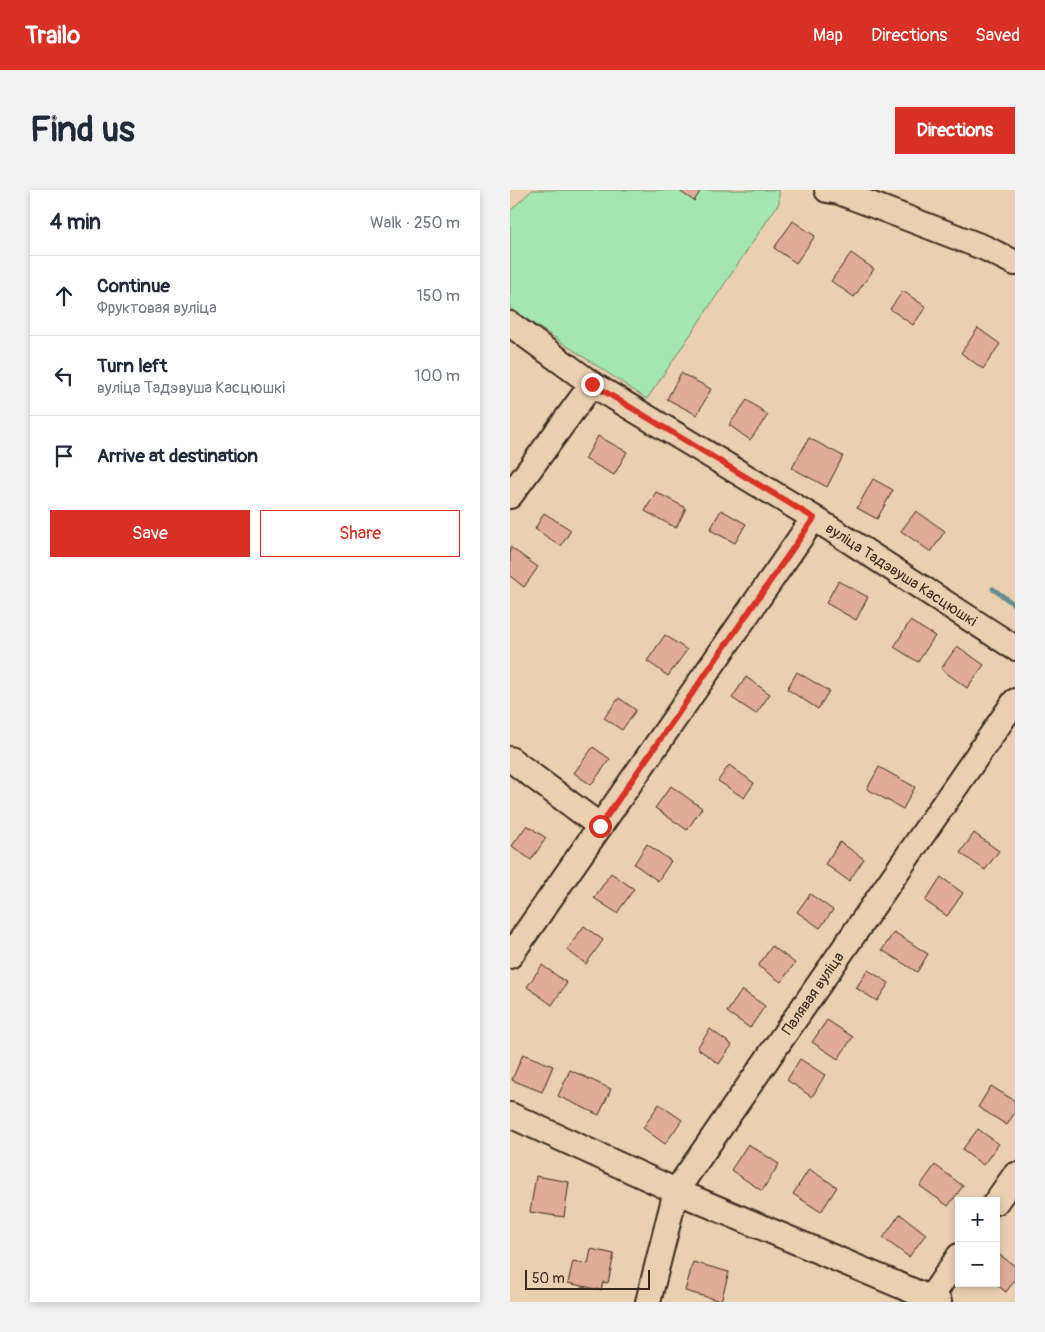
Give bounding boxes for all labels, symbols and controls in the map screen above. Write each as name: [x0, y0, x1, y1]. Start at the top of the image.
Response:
text: Trailo: [25, 21, 80, 50]
text: Map: [813, 24, 843, 47]
text: Directions: [871, 24, 947, 47]
text: Saved: [975, 24, 1020, 47]
button: Directions: [895, 107, 1015, 154]
text: Find us: [30, 108, 135, 152]
text: 4 min: [50, 209, 101, 236]
text: Walk · 250 m: [370, 213, 460, 233]
text: Continue: [97, 274, 170, 298]
icon: ahead: [50, 282, 78, 310]
text: 150 m: [416, 286, 460, 306]
text: Фруктовая вуліца: [97, 298, 217, 318]
text: Turn left: [97, 354, 167, 378]
icon: left: [50, 362, 78, 390]
text: 100 m: [414, 366, 460, 386]
route end: [581, 373, 604, 396]
text: вуліца Тадэвуша Касцюшкі: [97, 378, 285, 398]
icon: arrive: [50, 442, 78, 470]
text: Arrive at destination: [97, 444, 258, 468]
button: Save: [50, 510, 250, 557]
button: Share: [260, 510, 460, 557]
street label: вуліца Тадэвуша Касцюшкі: [822, 519, 981, 631]
route start: [589, 815, 612, 838]
street label: Палявая вуліца: [778, 948, 849, 1039]
map controls: [955, 1197, 1000, 1287]
button: +: [955, 1197, 1000, 1242]
button: −: [955, 1242, 1000, 1287]
scale bar: [525, 1267, 650, 1290]
text: 50 m: [532, 1270, 565, 1287]

